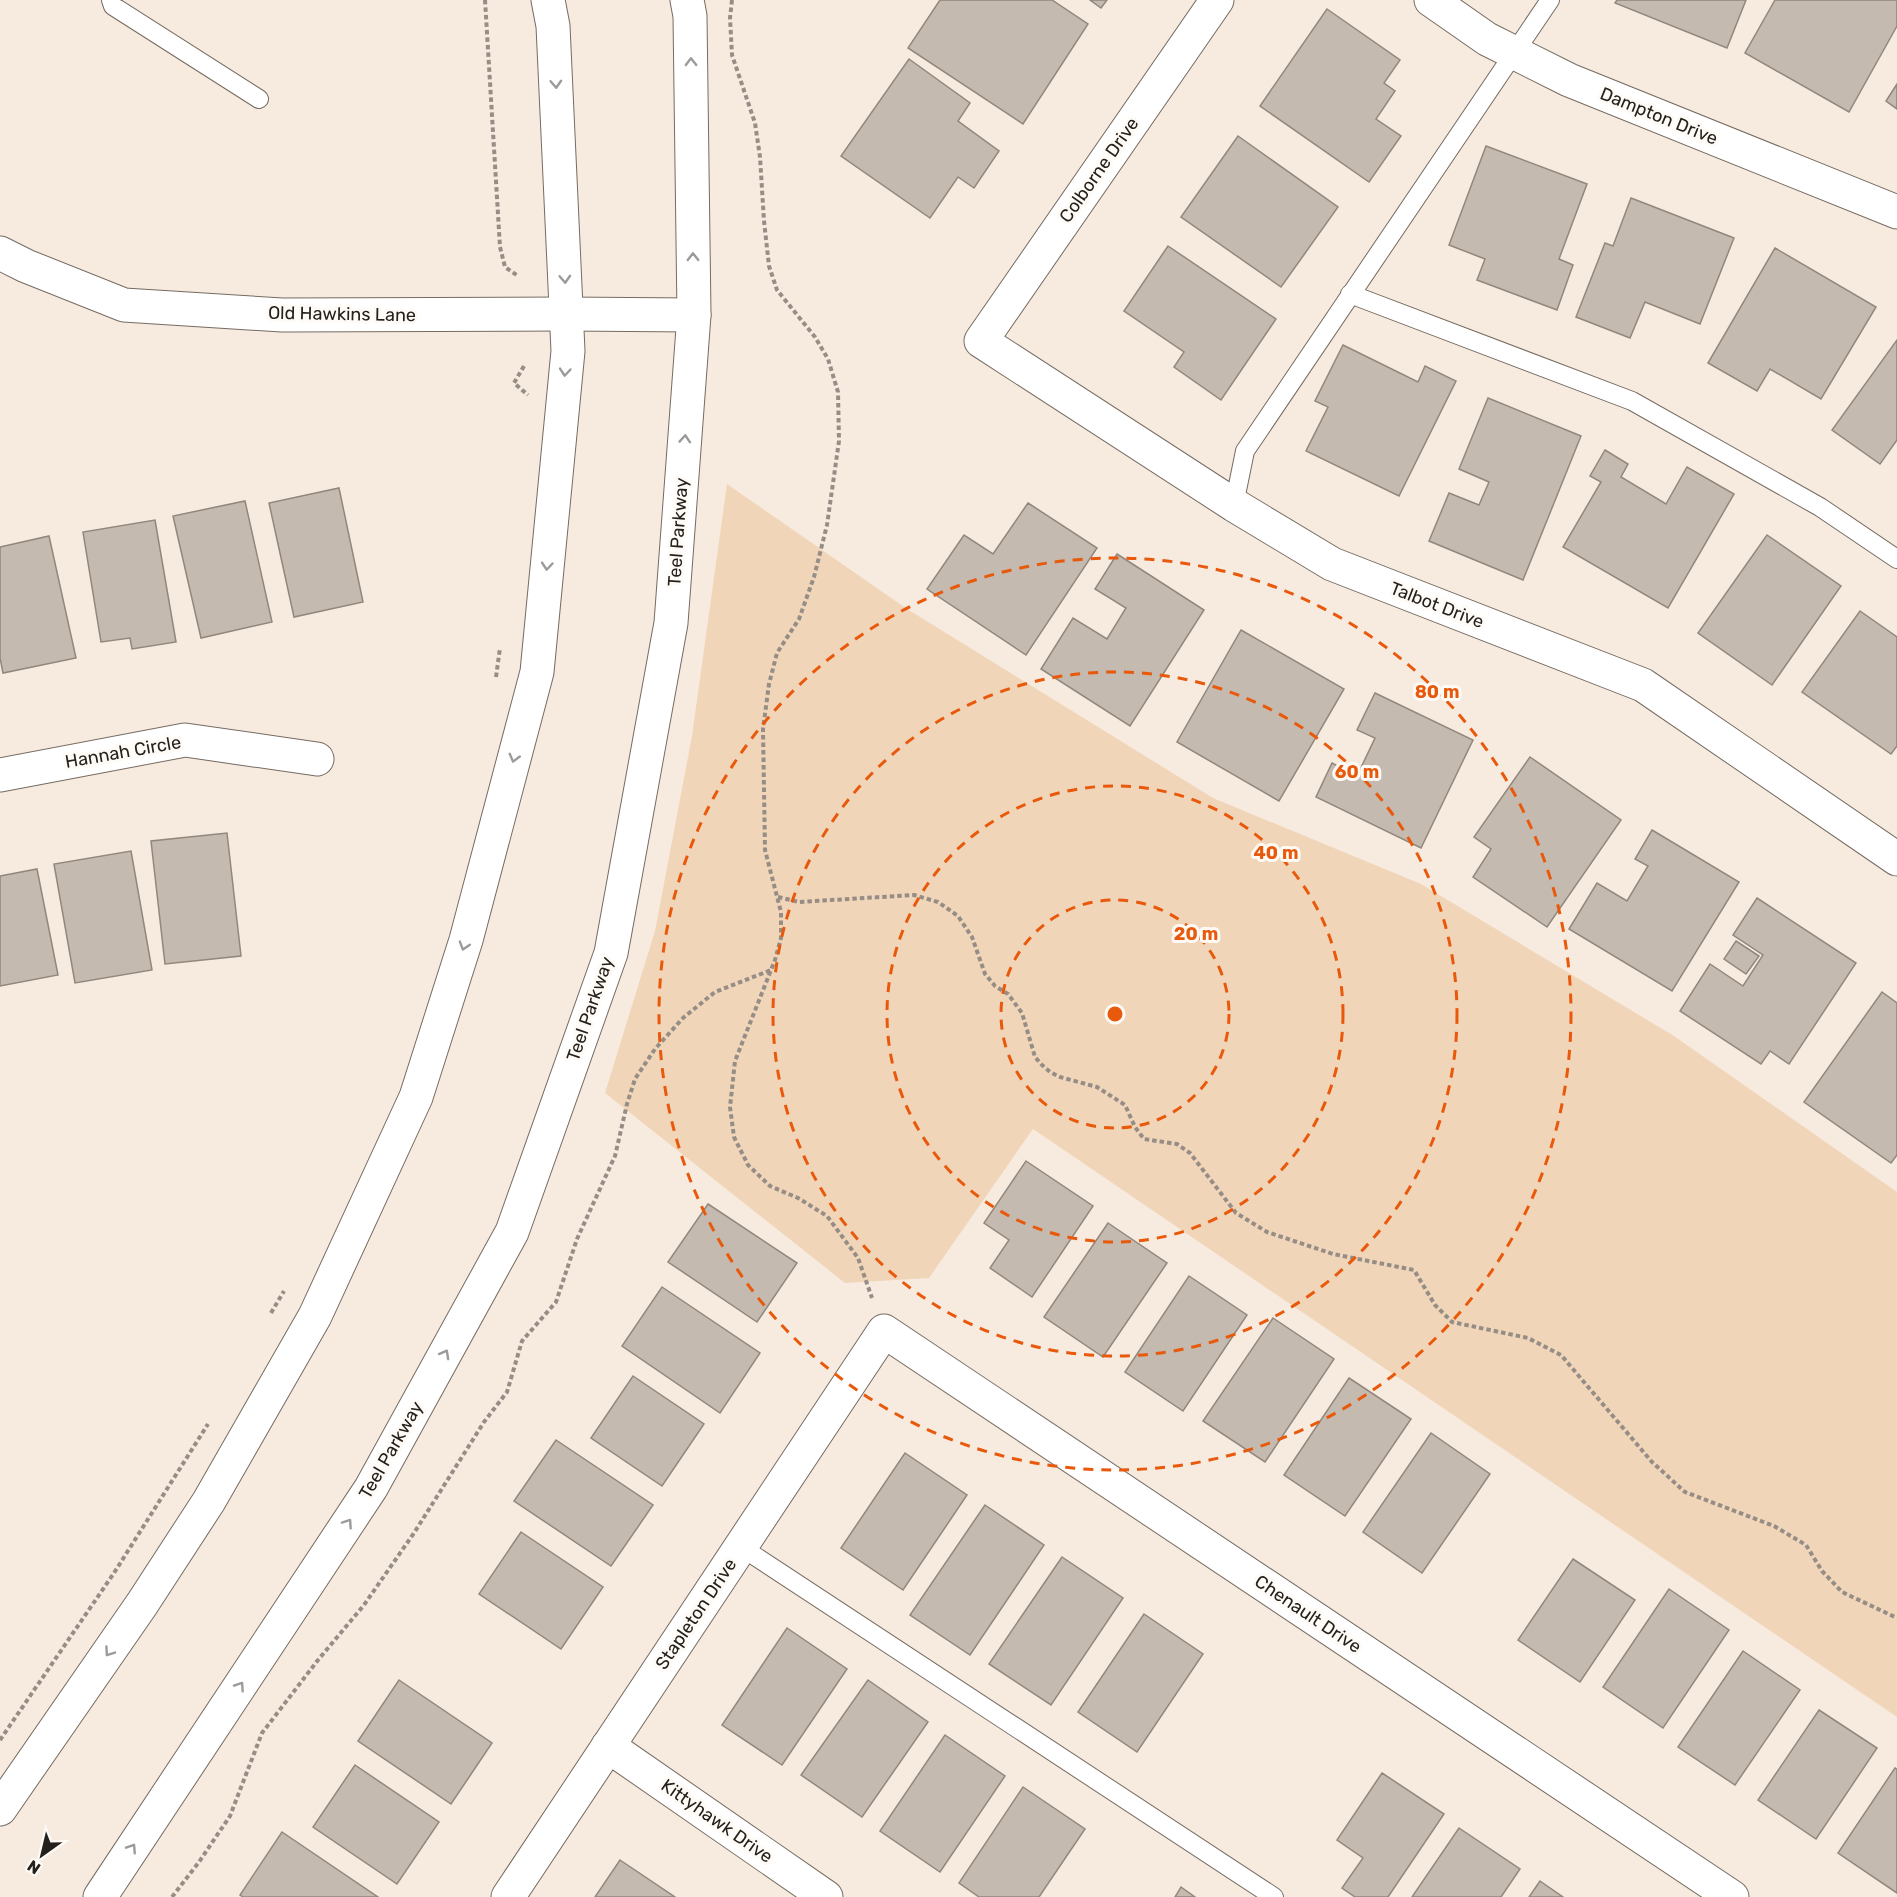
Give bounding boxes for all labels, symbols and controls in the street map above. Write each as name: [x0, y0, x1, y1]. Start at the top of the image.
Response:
one-way arrow: [685, 57, 697, 66]
one-way arrow: [549, 80, 562, 89]
street label: Dampton Drive: [1597, 82, 1721, 150]
street label: Colborne Drive: [1055, 113, 1143, 227]
one-way arrow: [687, 252, 699, 261]
one-way arrow: [558, 275, 571, 284]
street label: Old Hawkins Lane: [268, 302, 416, 326]
one-way arrow: [559, 368, 572, 377]
one-way arrow: [678, 435, 691, 444]
street label: Teel Parkway: [663, 477, 693, 587]
one-way arrow: [541, 562, 554, 571]
street label: Talbot Drive: [1387, 577, 1487, 633]
text: 80 m: [1415, 681, 1459, 703]
street label: Hannah Circle: [63, 731, 183, 773]
one-way arrow: [509, 752, 521, 763]
text: 60 m: [1335, 761, 1379, 783]
text: 40 m: [1254, 842, 1298, 864]
text: 20 m: [1174, 923, 1218, 945]
one-way arrow: [459, 940, 471, 951]
street label: Teel Parkway: [562, 954, 618, 1064]
centre of rings: [1105, 1004, 1125, 1024]
one-way arrow: [438, 1350, 449, 1360]
street label: Teel Parkway: [354, 1397, 428, 1503]
one-way arrow: [341, 1519, 352, 1530]
street label: Stapleton Drive: [651, 1554, 741, 1674]
street label: Chenault Drive: [1251, 1570, 1365, 1658]
one-way arrow: [105, 1645, 116, 1656]
one-way arrow: [233, 1681, 244, 1692]
street label: Kittyhawk Drive: [657, 1774, 777, 1868]
north arrow: [12, 1825, 72, 1885]
one-way arrow: [125, 1844, 136, 1855]
text: N: [24, 1856, 44, 1878]

